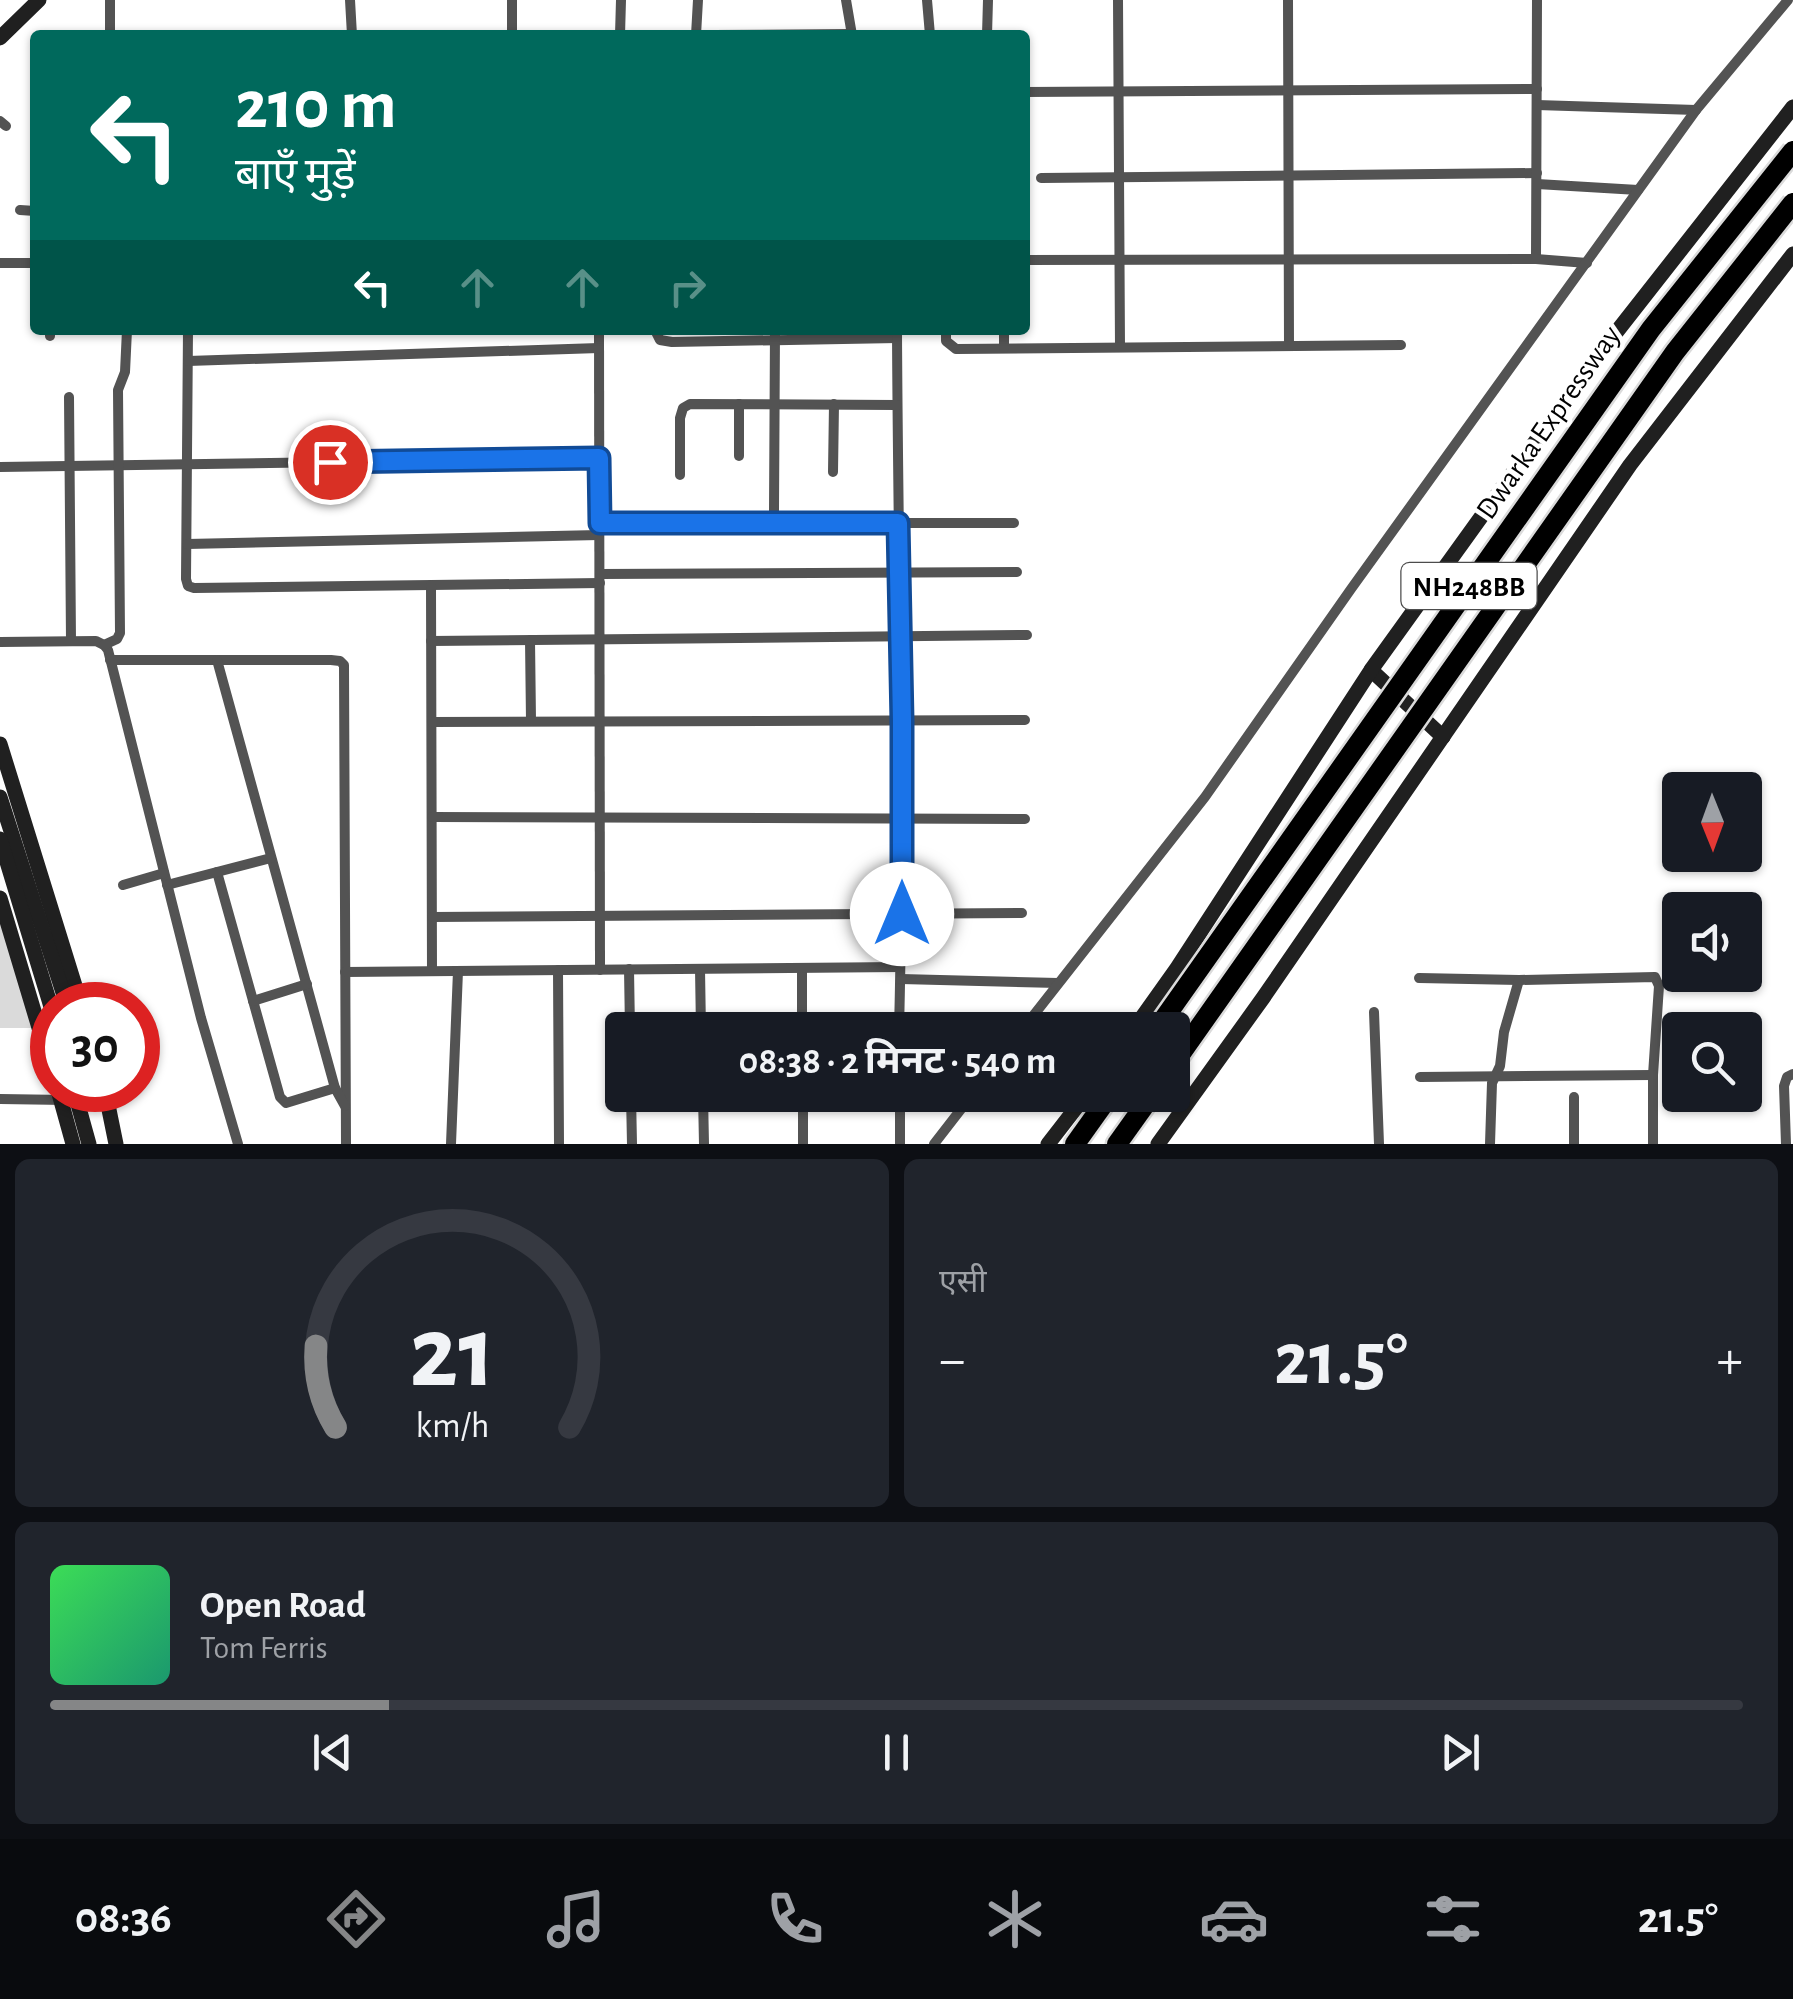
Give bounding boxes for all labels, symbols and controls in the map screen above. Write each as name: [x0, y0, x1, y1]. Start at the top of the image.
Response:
icon: left: [70, 70, 200, 200]
text: 210 m: [235, 71, 397, 141]
text: बाएँ मुड़ें: [235, 153, 356, 198]
icon: left: [345, 260, 400, 315]
icon: ahead: [450, 260, 505, 315]
icon: ahead: [555, 260, 610, 315]
icon: right: [660, 260, 715, 315]
street label: Dwarka Expressway: [1471, 320, 1627, 525]
pin: [288, 420, 373, 505]
icon: arrive: [303, 435, 358, 490]
road number: NH248BB: [1402, 563, 1536, 609]
north arrow: [1662, 772, 1762, 872]
map controls: [1662, 772, 1762, 1112]
position arrow: [850, 862, 954, 966]
button: sound: [1662, 892, 1762, 992]
speed limit sign: 30: [30, 982, 160, 1112]
button: search: [1662, 1012, 1762, 1112]
text: 08:38 · 2 मिनट · 540 m: [739, 1043, 1056, 1081]
text: एसी: [939, 1266, 987, 1298]
text: 21: [409, 1302, 495, 1406]
text: 21.5°: [1274, 1323, 1408, 1398]
text: −: [939, 1333, 965, 1388]
text: +: [1717, 1333, 1743, 1388]
text: km/h: [415, 1408, 489, 1444]
text: Open Road: [200, 1587, 366, 1625]
text: Tom Ferris: [200, 1632, 328, 1664]
icon: previous: [305, 1725, 360, 1780]
icon: pause: [869, 1725, 924, 1780]
icon: next: [1433, 1725, 1488, 1780]
icon: directions: [321, 1884, 391, 1954]
icon: music: [541, 1884, 611, 1954]
icon: phone: [760, 1884, 830, 1954]
icon: climate: [980, 1884, 1050, 1954]
icon: car: [1199, 1884, 1269, 1954]
icon: filters: [1418, 1884, 1488, 1954]
text: 08:36: [75, 1896, 172, 1941]
text: 21.5°: [1638, 1896, 1718, 1941]

